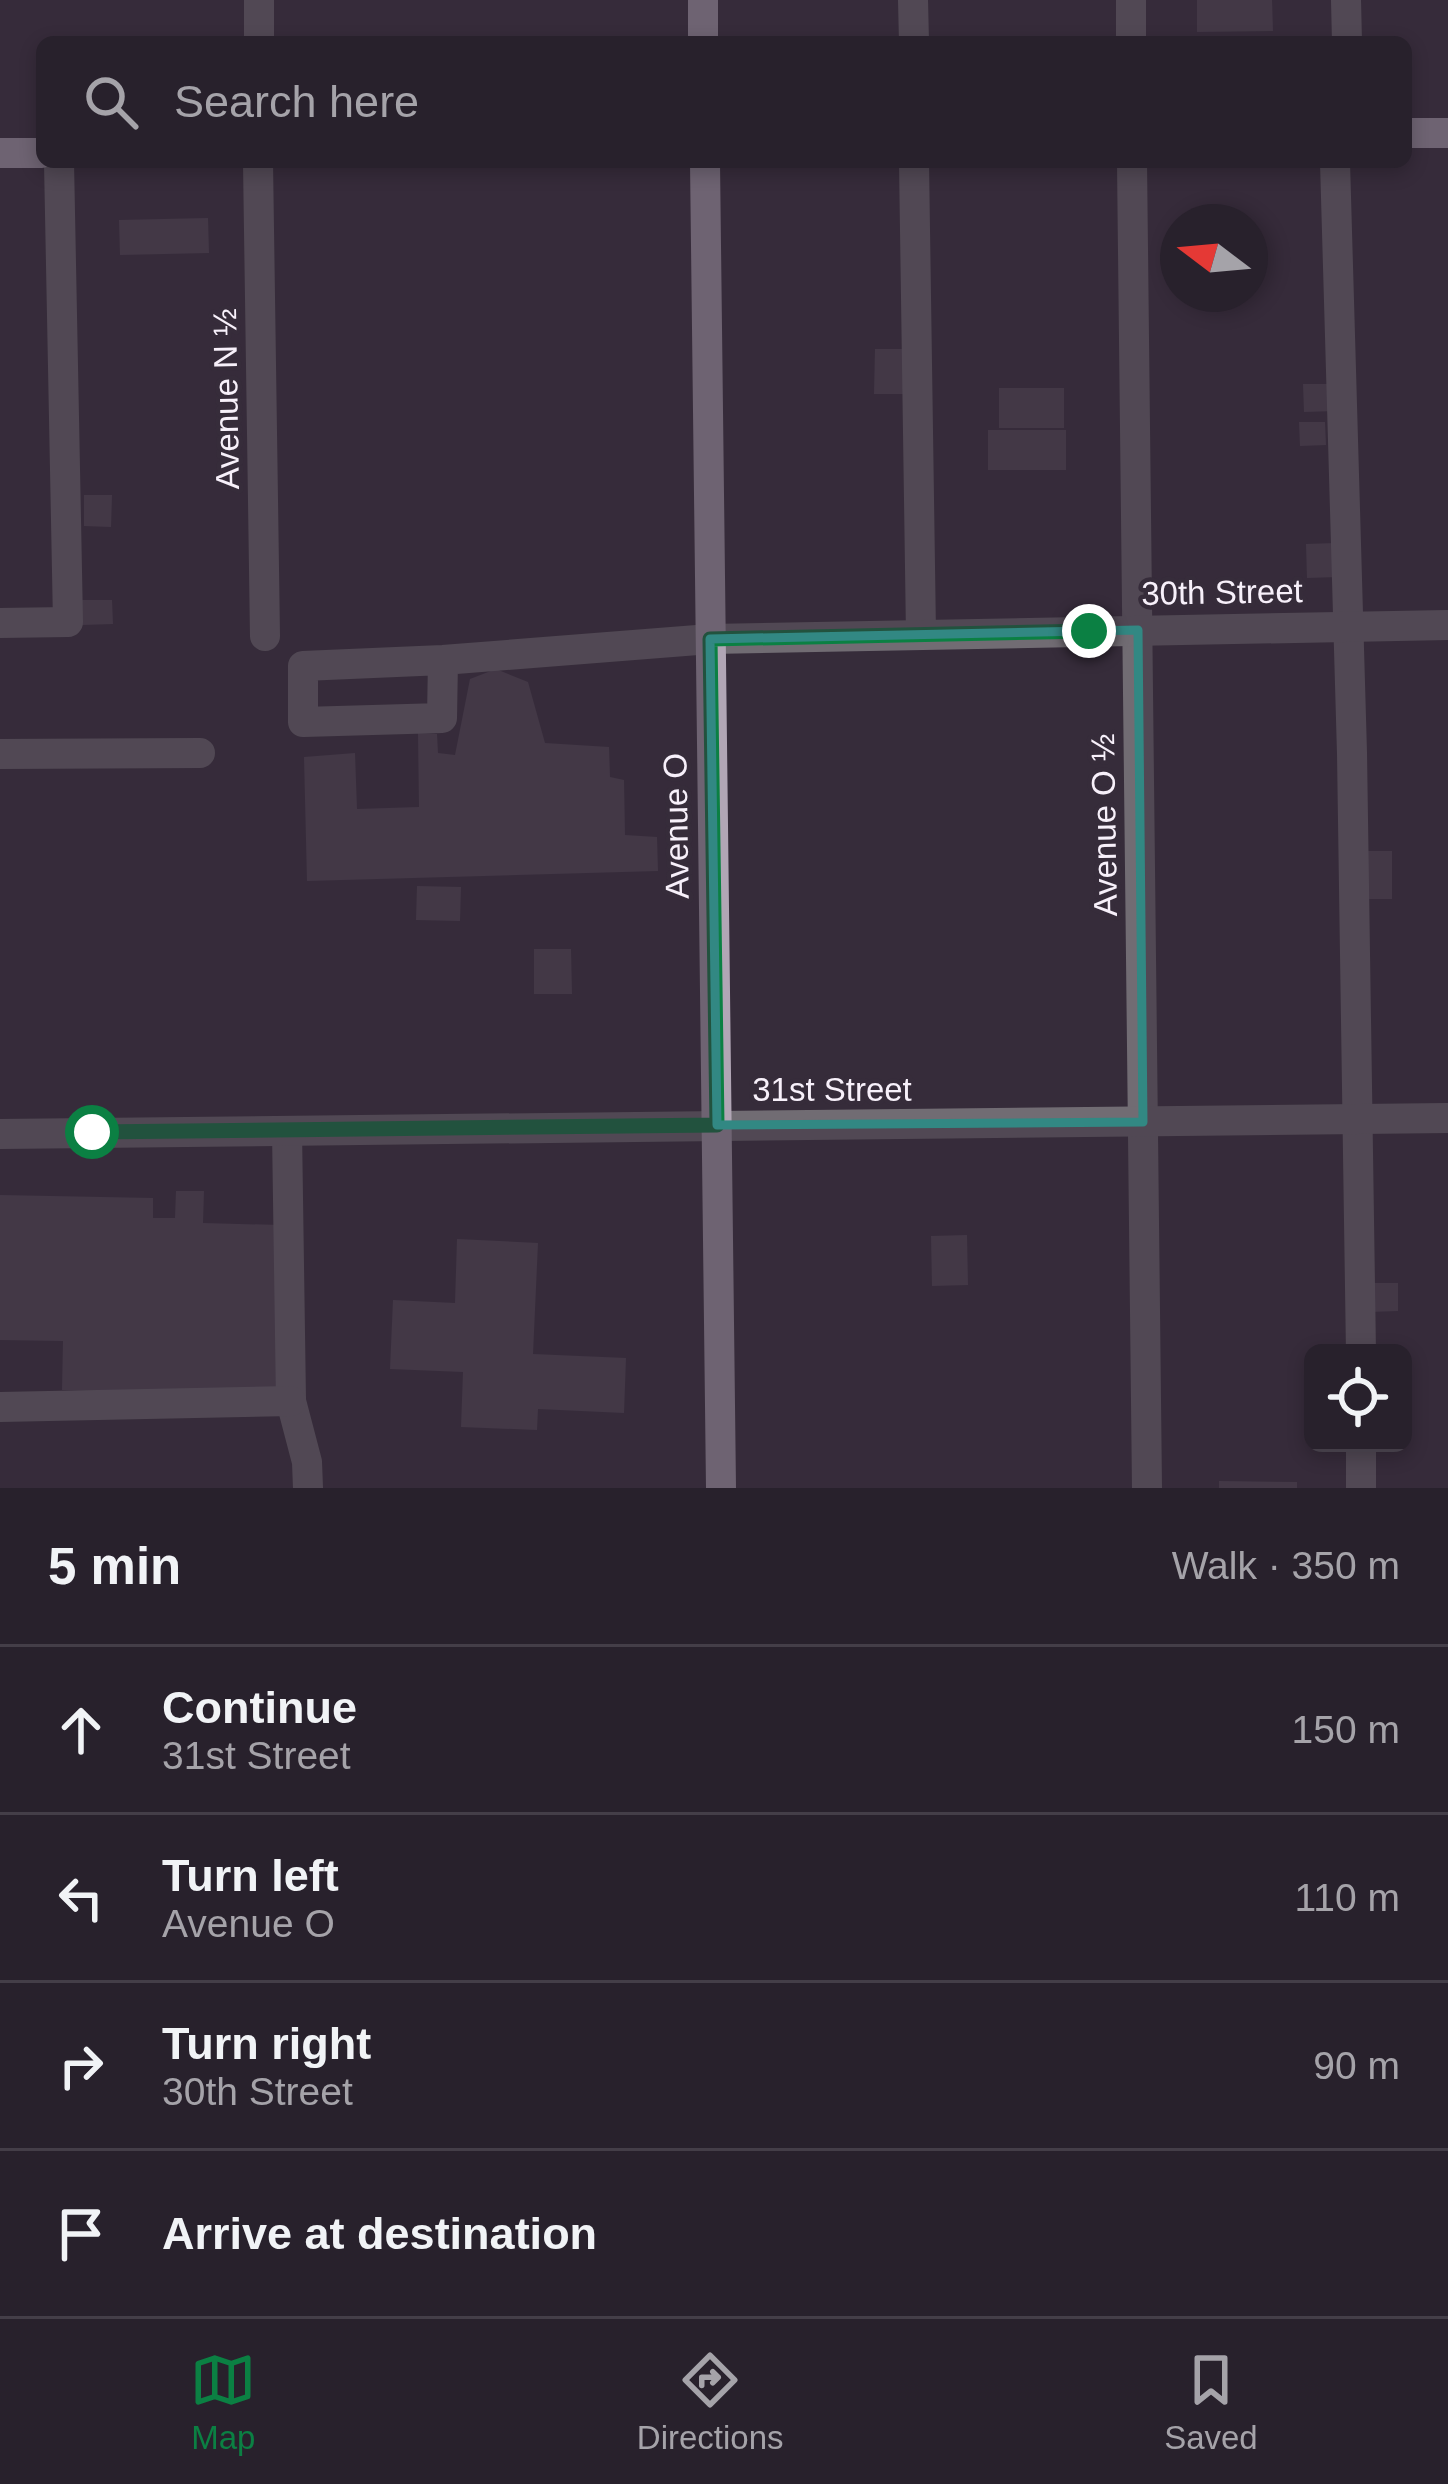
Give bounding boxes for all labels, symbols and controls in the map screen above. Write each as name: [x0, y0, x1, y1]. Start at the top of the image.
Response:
search box: [36, 36, 1412, 168]
icon: search: [78, 69, 144, 135]
text: Search here: [174, 76, 419, 127]
north arrow: [1160, 204, 1268, 312]
street label: Avenue N ½: [206, 308, 246, 490]
street label: 30th Street: [1141, 572, 1303, 612]
route end: [1062, 604, 1116, 658]
street label: Avenue O ½: [1084, 733, 1124, 917]
street label: Avenue O: [656, 753, 696, 899]
street label: 31st Street: [752, 1071, 912, 1108]
route start: [65, 1105, 119, 1159]
map controls: [1304, 1344, 1412, 1452]
button: locate: [1304, 1344, 1412, 1452]
text: 5 min: [48, 1538, 181, 1595]
text: Walk · 350 m: [1172, 1544, 1400, 1587]
text: Continue: [162, 1682, 357, 1733]
icon: ahead: [48, 1697, 114, 1763]
text: 150 m: [1292, 1708, 1400, 1751]
text: 31st Street: [162, 1734, 351, 1777]
text: Turn left: [162, 1850, 339, 1901]
icon: left: [48, 1865, 114, 1931]
text: 110 m: [1295, 1876, 1400, 1919]
text: Avenue O: [162, 1902, 335, 1945]
text: Turn right: [162, 2018, 371, 2069]
icon: right: [48, 2033, 114, 2099]
text: 90 m: [1313, 2044, 1400, 2087]
text: 30th Street: [162, 2070, 353, 2113]
icon: arrive: [48, 2201, 114, 2267]
text: Arrive at destination: [162, 2208, 597, 2259]
tab: Map: [190, 2347, 256, 2457]
tab: Directions: [637, 2347, 784, 2457]
tab: Saved: [1164, 2347, 1258, 2457]

